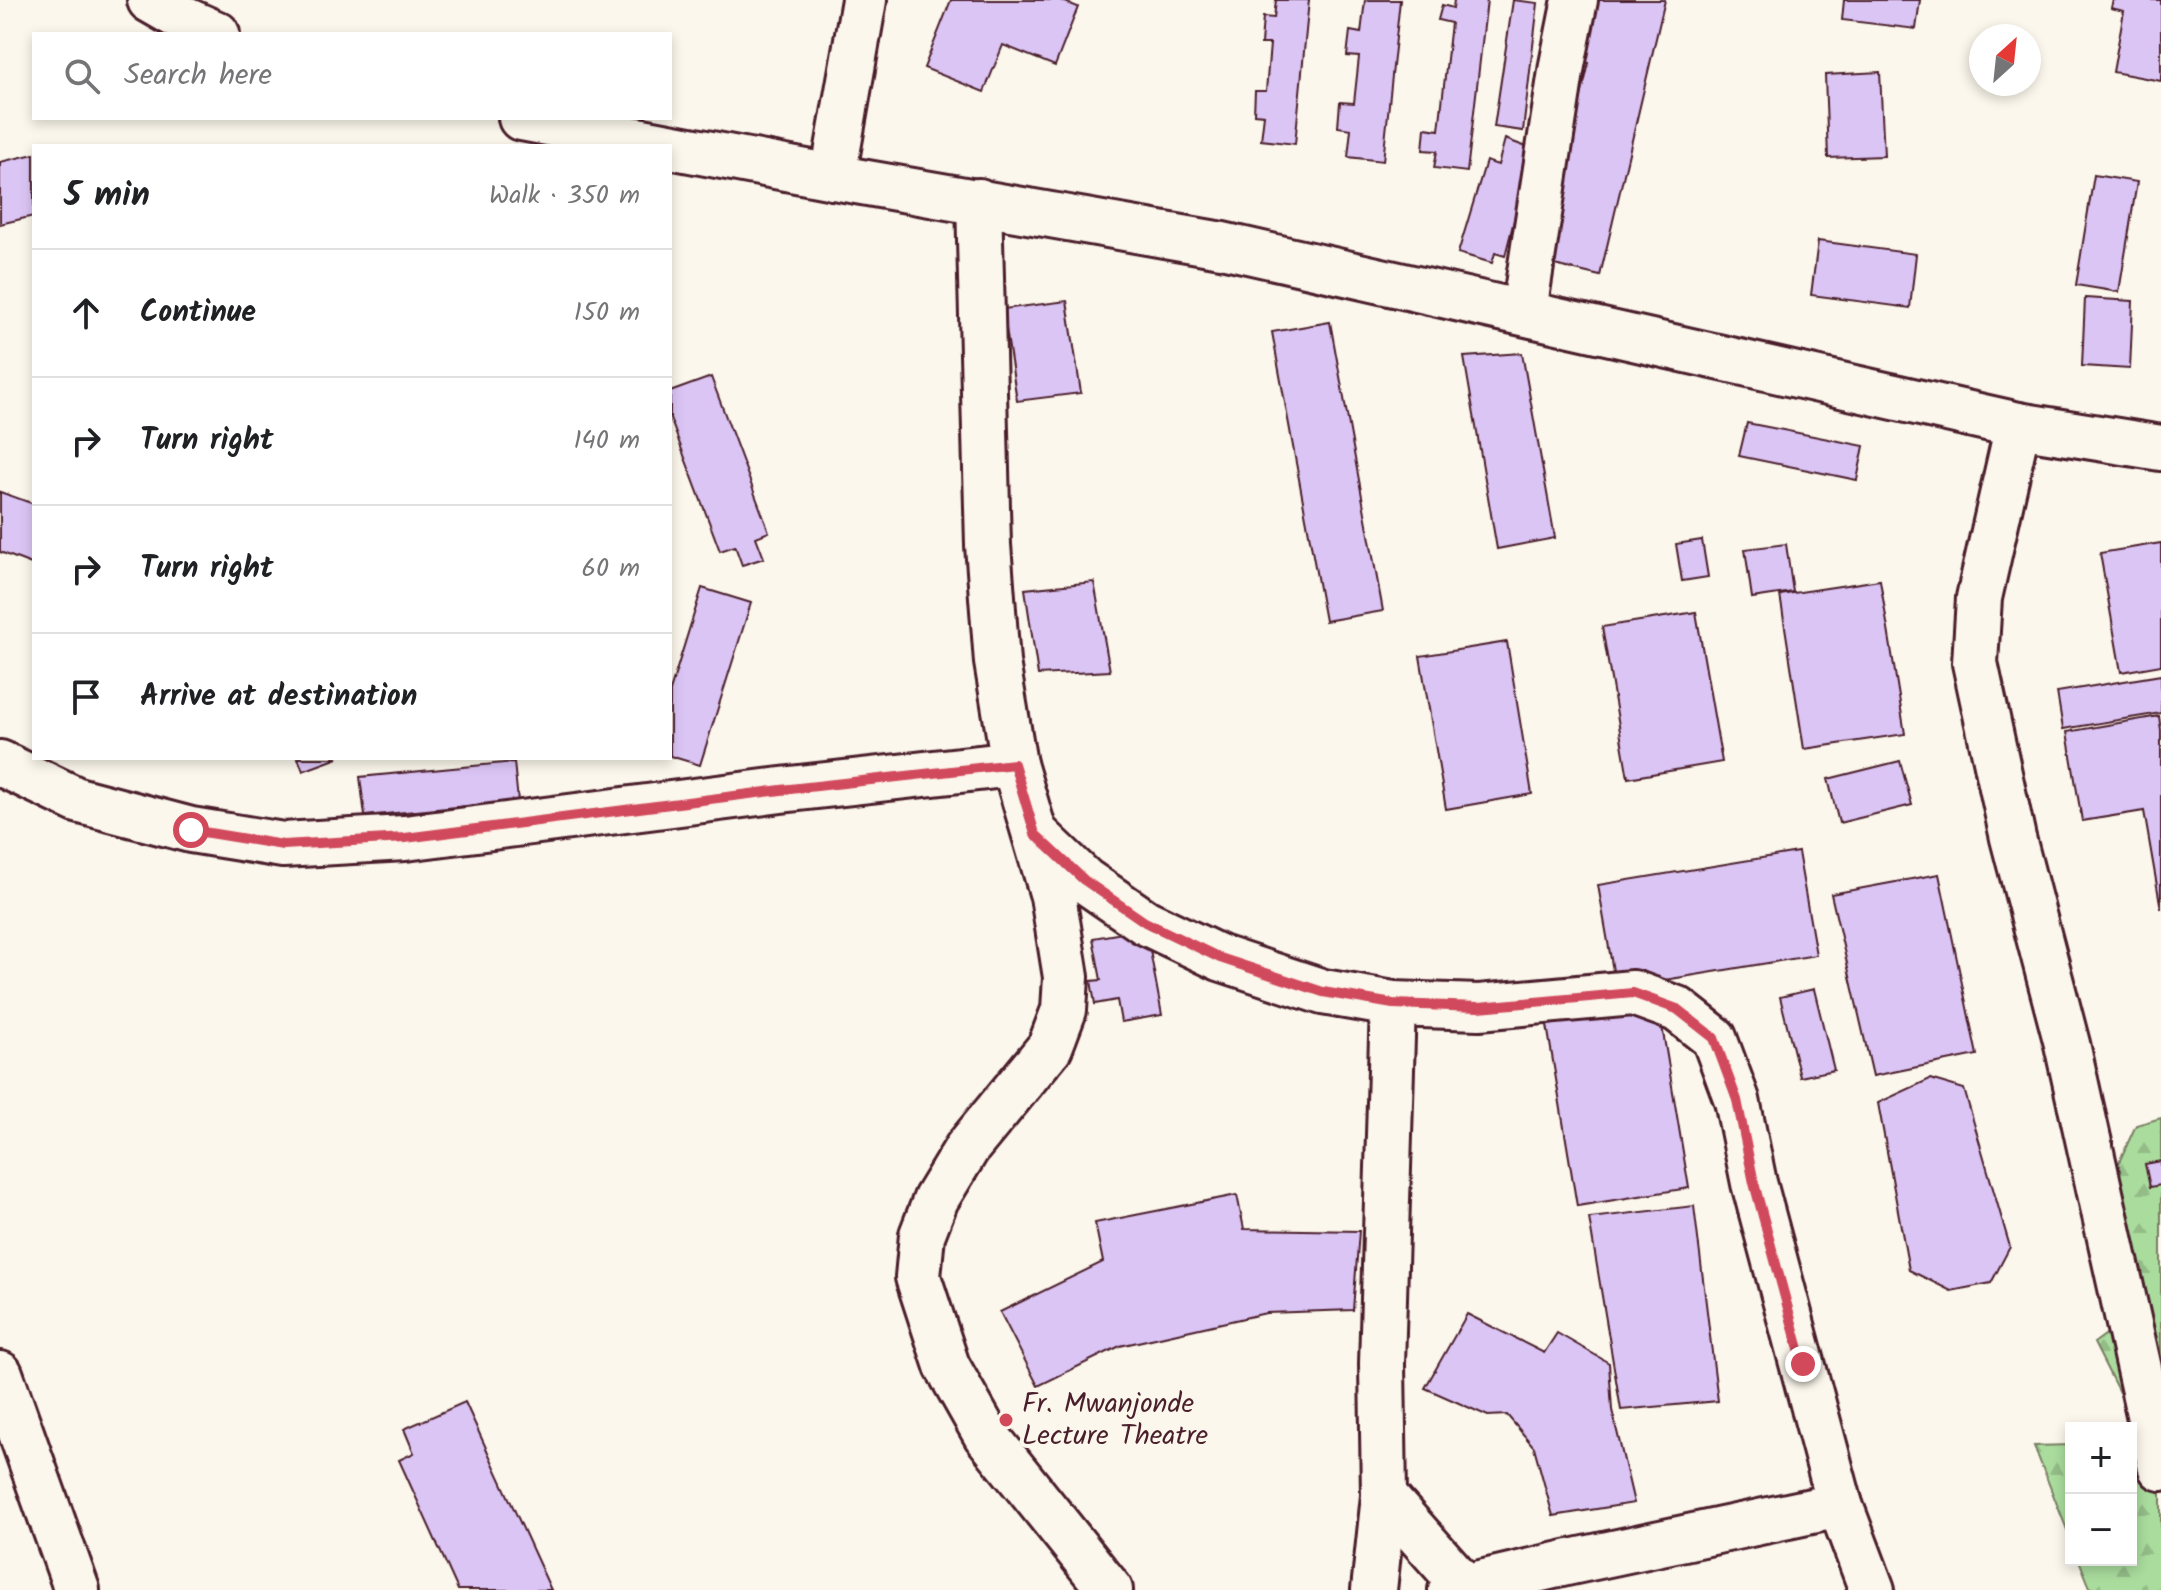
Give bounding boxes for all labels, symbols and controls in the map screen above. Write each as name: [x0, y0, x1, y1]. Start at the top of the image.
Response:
north arrow: [1969, 24, 2041, 96]
search box: [32, 32, 672, 120]
text: Search here: [124, 52, 272, 100]
icon: search: [60, 54, 104, 98]
text: 5 min: [64, 169, 150, 223]
text: Walk · 350 m: [489, 175, 640, 217]
text: Continue: [140, 289, 256, 337]
icon: ahead: [64, 291, 108, 335]
text: 150 m: [574, 292, 640, 334]
text: Turn right: [140, 417, 273, 465]
icon: right: [64, 419, 108, 463]
text: 140 m: [573, 420, 640, 462]
text: Turn right: [140, 545, 273, 593]
icon: right: [64, 547, 108, 591]
text: 60 m: [581, 548, 640, 590]
text: Arrive at destination: [140, 673, 417, 721]
icon: arrive: [64, 675, 108, 719]
route start: [173, 812, 209, 848]
route end: [1785, 1346, 1821, 1382]
place label: Fr. Mwanjonde Lecture Theatre: [1022, 1382, 1209, 1459]
marker: Fr. Mwanjonde Lecture Theatre: [997, 1411, 1015, 1429]
map controls: [2065, 1422, 2137, 1566]
button: +: [2065, 1422, 2137, 1494]
button: −: [2065, 1494, 2137, 1566]

